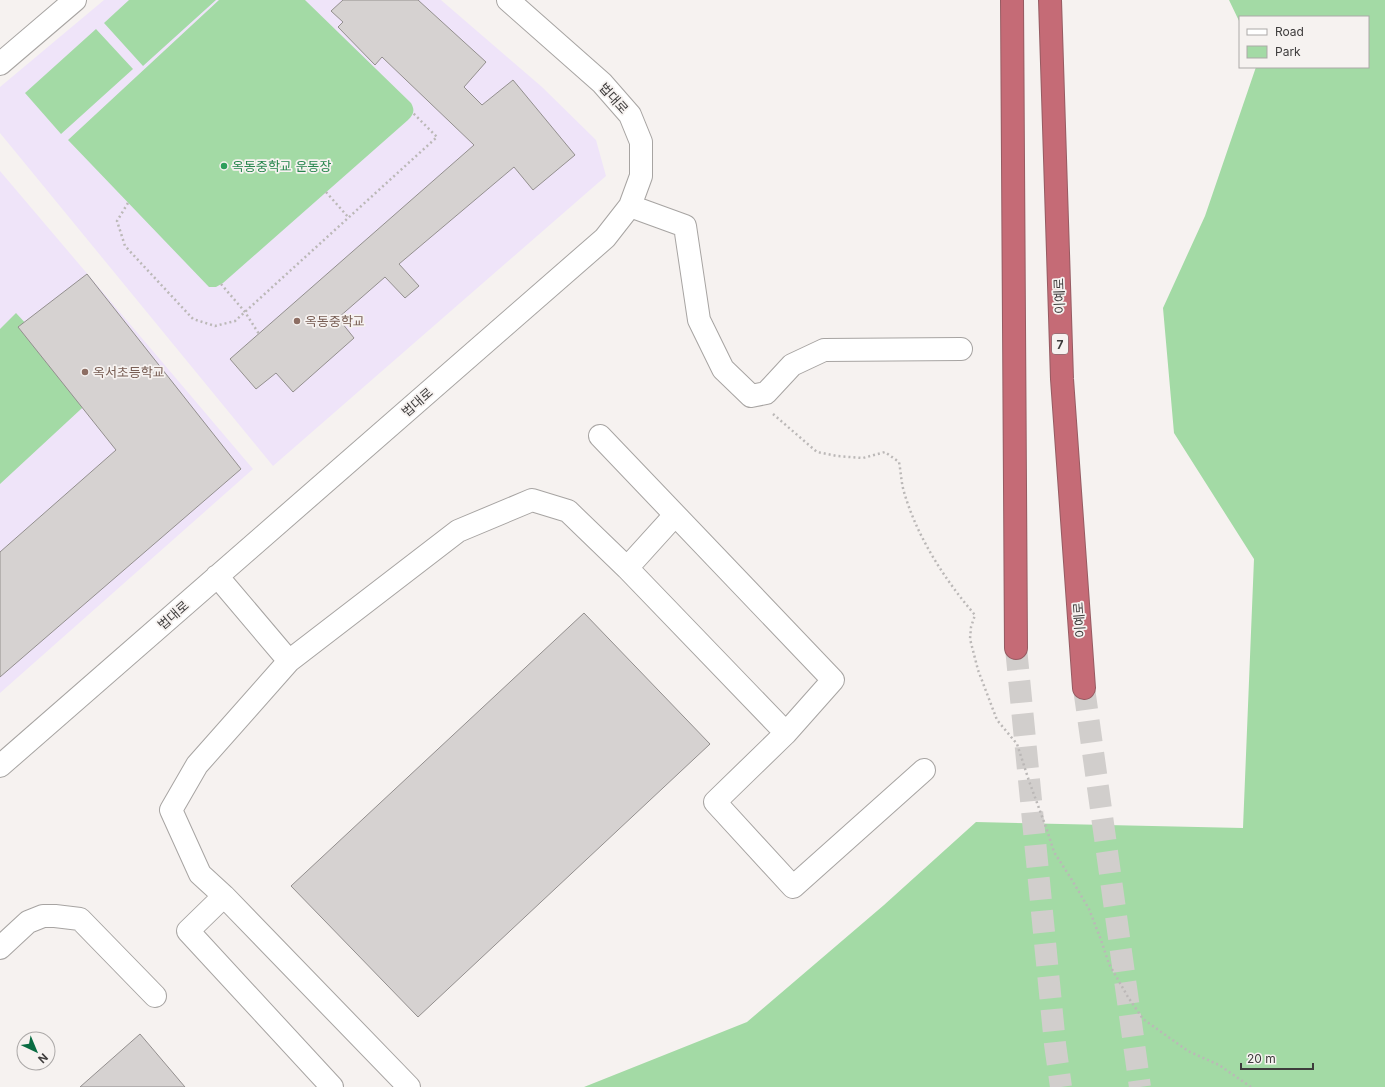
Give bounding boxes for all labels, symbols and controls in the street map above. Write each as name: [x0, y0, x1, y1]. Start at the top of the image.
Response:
legend: [1239, 16, 1369, 68]
text: Road: [1275, 24, 1304, 39]
text: Park: [1275, 44, 1301, 59]
street label: 법대로: [596, 79, 632, 117]
place label: 옥동중학교 운동장: [232, 158, 331, 174]
marker: 옥동중학교 운동장: [219, 161, 229, 171]
street label: 이예로: [1050, 278, 1068, 314]
place label: 옥동중학교: [305, 313, 365, 329]
marker: 옥동중학교: [292, 316, 302, 326]
road number: 7: [1052, 334, 1068, 354]
place label: 옥서초등학교: [93, 364, 165, 380]
marker: 옥서초등학교: [80, 367, 90, 377]
street label: 법대로: [398, 384, 436, 420]
street label: 법대로: [154, 597, 192, 633]
street label: 이예로: [1070, 602, 1088, 638]
north arrow: [16, 1031, 56, 1071]
scale bar: [1241, 1045, 1313, 1071]
text: N: [35, 1050, 51, 1066]
text: 20 m: [1247, 1051, 1276, 1066]

